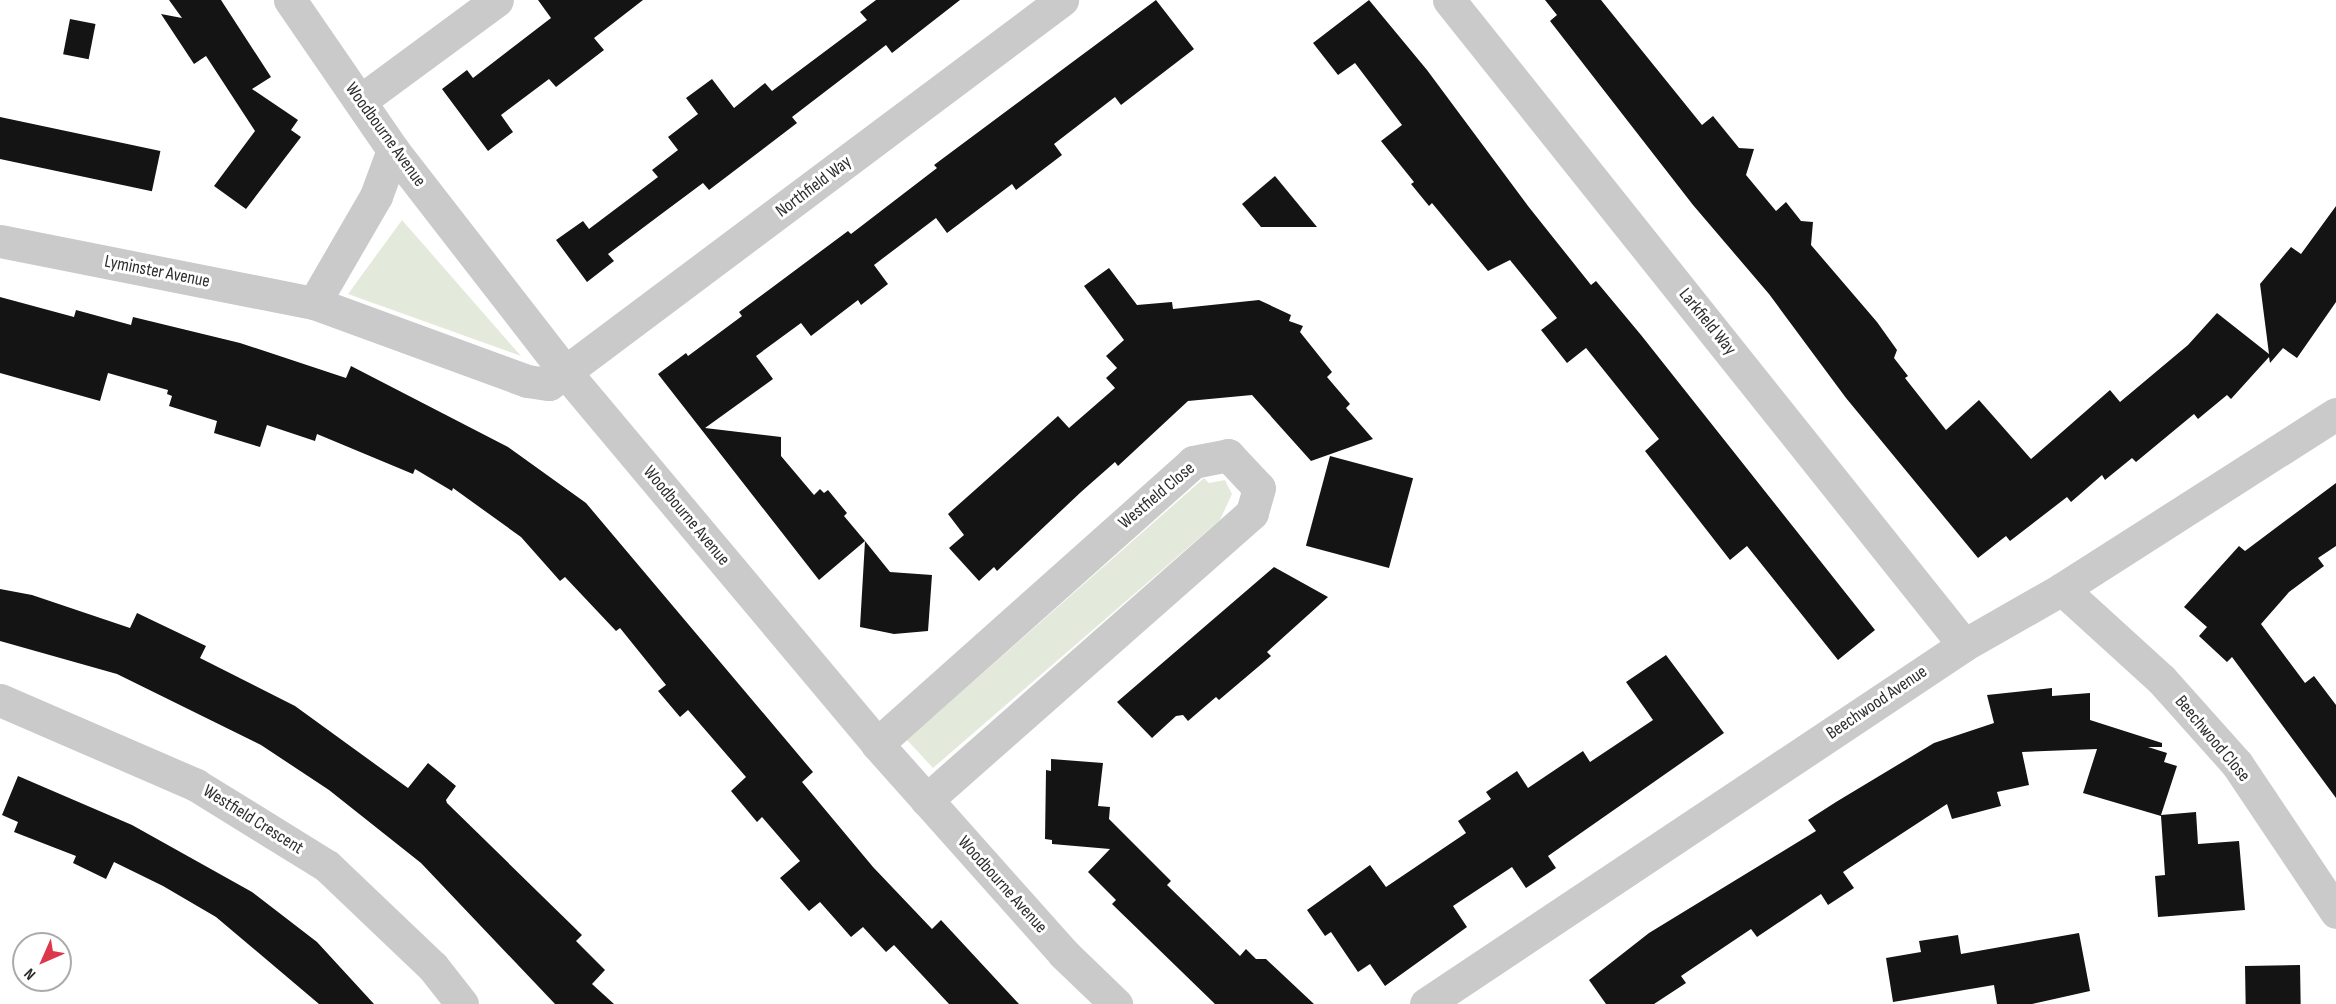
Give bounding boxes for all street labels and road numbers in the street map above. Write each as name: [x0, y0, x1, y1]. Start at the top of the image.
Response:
street label: Woodbourne Avenue: [340, 79, 430, 191]
street label: Northfield Way: [772, 152, 856, 222]
street label: Lyminster Avenue: [102, 251, 212, 293]
street label: Larkfield Way: [1674, 284, 1740, 360]
street label: Westfield Close: [1115, 458, 1199, 534]
street label: Woodbourne Avenue: [638, 462, 734, 570]
street label: Beechwood Avenue: [1823, 661, 1931, 745]
street label: Beechwood Close: [2170, 691, 2254, 787]
street label: Westfield Crescent: [199, 781, 307, 859]
street label: Woodbourne Avenue: [953, 832, 1051, 938]

